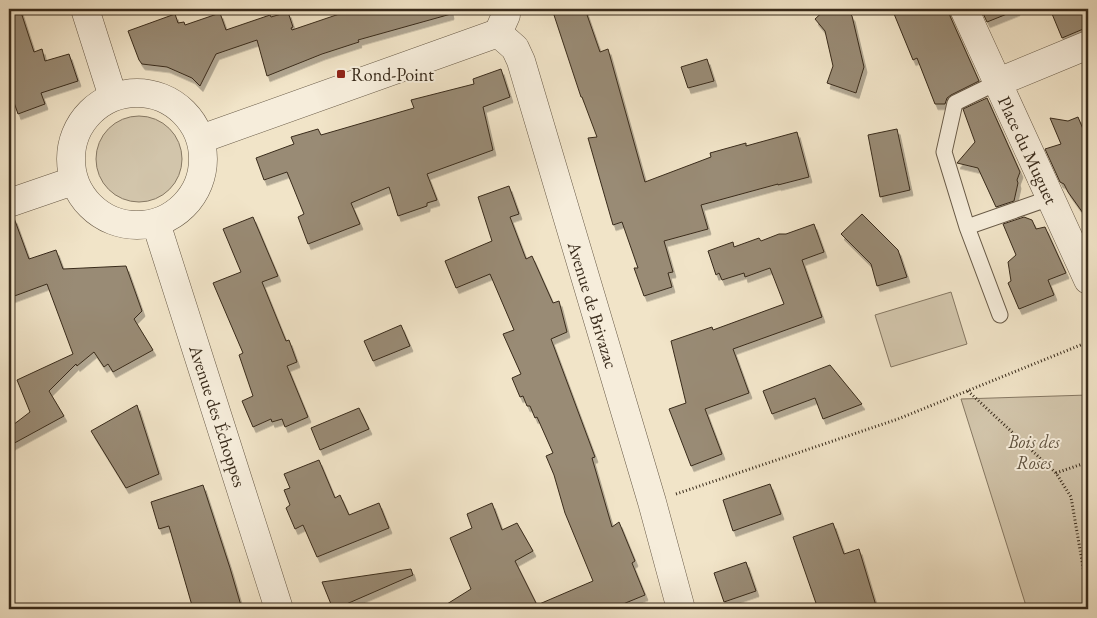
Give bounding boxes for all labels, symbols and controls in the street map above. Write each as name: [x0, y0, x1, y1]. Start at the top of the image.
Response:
place label: Rond-Point: [351, 63, 434, 86]
marker: Rond-Point: [335, 68, 347, 80]
street label: Place du Muguet: [993, 92, 1063, 208]
street label: Avenue de Brivazac: [562, 238, 623, 371]
street label: Avenue des Échoppes: [184, 341, 252, 490]
park label: Bois des Roses: [1007, 430, 1061, 474]

